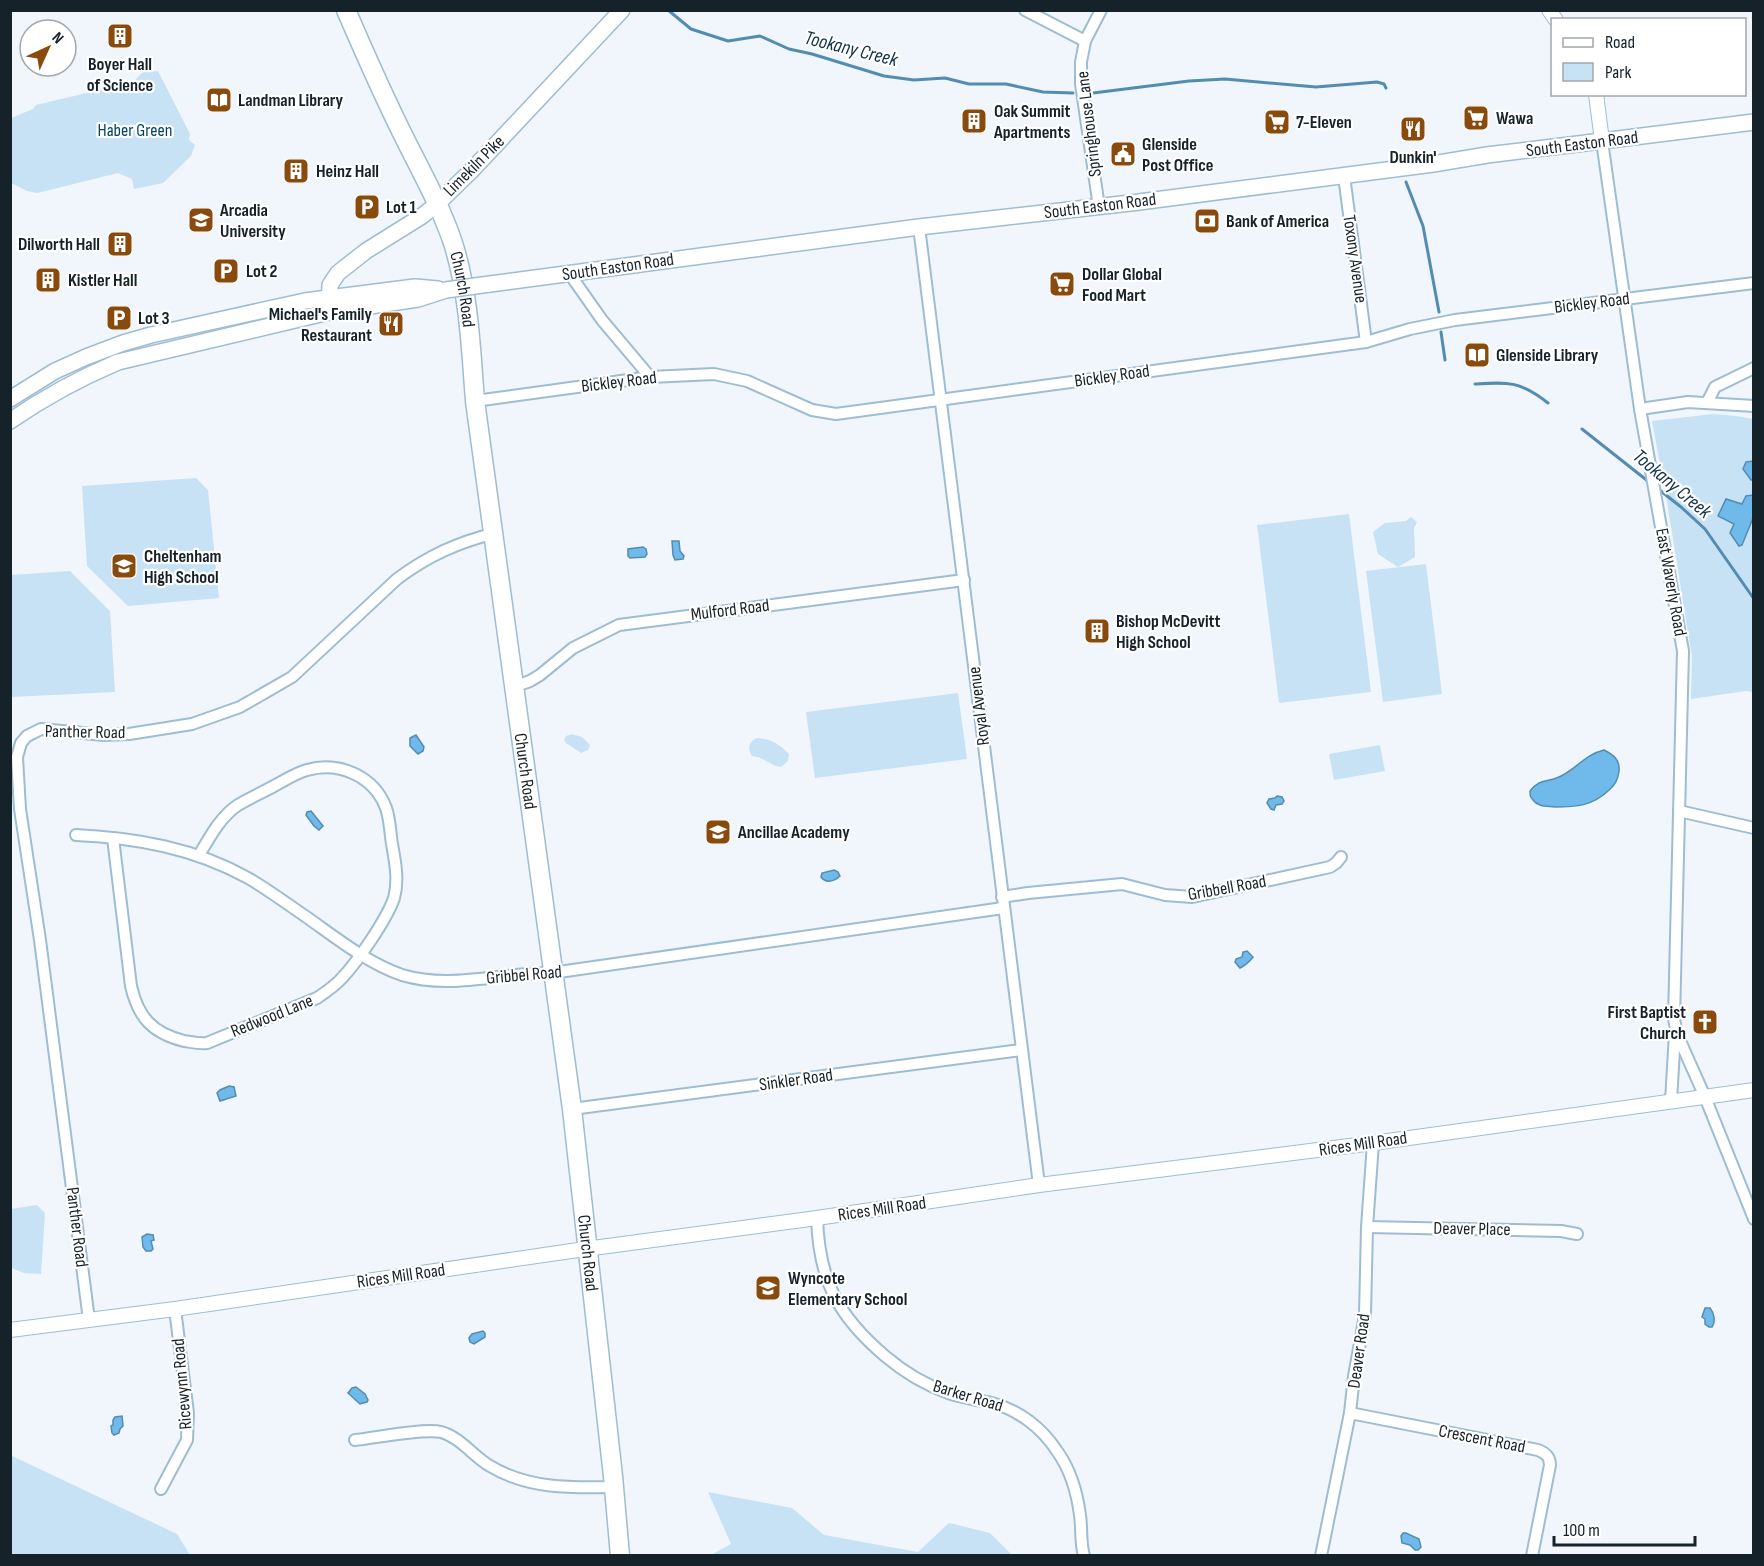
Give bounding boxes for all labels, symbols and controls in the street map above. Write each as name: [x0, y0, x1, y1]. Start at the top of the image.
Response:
north arrow: [18, 18, 78, 78]
legend: [1551, 18, 1746, 96]
building icon: Boyer Hall of Science: [105, 21, 135, 51]
water label: Tookany Creek: [802, 26, 901, 72]
text: N: [48, 29, 67, 48]
text: Road: [1605, 32, 1635, 53]
place label: Boyer Hall of Science: [87, 54, 153, 96]
text: Park: [1605, 62, 1631, 83]
street label: Springhouse Lane: [1072, 70, 1106, 178]
library icon: Landman Library: [204, 85, 234, 115]
place label: Landman Library: [238, 90, 343, 111]
place label: Oak Summit Apartments: [993, 101, 1071, 143]
supermarket icon: Wawa: [1461, 103, 1491, 133]
building icon: Oak Summit Apartments: [959, 106, 989, 136]
supermarket icon: 7-Eleven: [1262, 107, 1292, 137]
place label: Wawa: [1496, 108, 1533, 129]
place label: 7-Eleven: [1296, 112, 1352, 133]
restaurant icon: Dunkin': [1398, 114, 1428, 144]
park label: Haber Green: [98, 120, 172, 141]
street label: South Easton Road: [1525, 127, 1639, 161]
street label: Limekiln Pike: [439, 131, 509, 201]
place label: Glenside Post Office: [1142, 134, 1213, 176]
public building icon: Glenside Post Office: [1108, 139, 1138, 169]
place label: Dunkin': [1389, 147, 1437, 168]
building icon: Heinz Hall: [281, 156, 311, 186]
place label: Heinz Hall: [316, 161, 379, 182]
street label: South Easton Road: [1043, 189, 1157, 223]
parking icon: Lot 1: [352, 192, 382, 222]
place label: Lot 1: [386, 197, 417, 218]
place label: Arcadia University: [219, 200, 286, 242]
school or university icon: Arcadia University: [186, 205, 216, 235]
bank icon: Bank of America: [1192, 206, 1222, 236]
place label: Bank of America: [1226, 211, 1329, 232]
street label: Toxony Avenue: [1338, 214, 1372, 304]
building icon: Dilworth Hall: [105, 229, 135, 259]
place label: Dilworth Hall: [18, 234, 100, 255]
street label: Church Road: [446, 249, 480, 328]
street label: South Easton Road: [561, 249, 675, 285]
parking icon: Lot 2: [211, 256, 241, 286]
place label: Lot 2: [246, 261, 278, 282]
place label: Dollar Global Food Mart: [1082, 264, 1162, 306]
building icon: Kistler Hall: [33, 265, 63, 295]
supermarket icon: Dollar Global Food Mart: [1047, 269, 1077, 299]
place label: Kistler Hall: [68, 270, 137, 291]
street label: Bickley Road: [1553, 288, 1631, 318]
parking icon: Lot 3: [104, 303, 134, 333]
place label: Michael's Family Restaurant: [269, 304, 373, 346]
place label: Lot 3: [138, 308, 170, 329]
restaurant icon: Michael's Family Restaurant: [376, 309, 406, 339]
library icon: Glenside Library: [1462, 340, 1492, 370]
place label: Glenside Library: [1496, 345, 1599, 366]
street label: Bickley Road: [1073, 360, 1151, 392]
street label: Bickley Road: [580, 367, 658, 397]
water label: Tookany Creek: [1628, 444, 1717, 524]
street label: East Waverly Road: [1651, 526, 1691, 638]
place label: Cheltenham High School: [144, 546, 222, 588]
school or university icon: Cheltenham High School: [109, 551, 139, 581]
street label: Mulford Road: [689, 595, 771, 625]
place label: Bishop McDevitt High School: [1116, 611, 1221, 653]
building icon: Bishop McDevitt High School: [1082, 616, 1112, 646]
street label: Royal Avenue: [964, 665, 994, 747]
street label: Panther Road: [45, 721, 125, 743]
street label: Church Road: [510, 732, 541, 811]
school or university icon: Ancillae Academy: [703, 817, 733, 847]
place label: Ancillae Academy: [737, 822, 850, 843]
street label: Gribbell Road: [1186, 871, 1268, 905]
street label: Gribbel Road: [485, 961, 563, 989]
street label: Redwood Lane: [228, 990, 316, 1042]
place label: First Baptist Church: [1608, 1002, 1686, 1044]
church icon: First Baptist Church: [1690, 1007, 1720, 1037]
street label: Sinkler Road: [758, 1064, 834, 1096]
street label: Rices Mill Road: [1318, 1127, 1408, 1161]
street label: Panther Road: [62, 1186, 92, 1268]
street label: Rices Mill Road: [837, 1192, 927, 1226]
street label: Church Road: [573, 1214, 603, 1292]
street label: Deaver Place: [1433, 1218, 1511, 1240]
street label: Rices Mill Road: [356, 1259, 446, 1293]
place label: Wyncote Elementary School: [788, 1268, 907, 1310]
school or university icon: Wyncote Elementary School: [753, 1273, 783, 1303]
street label: Deaver Road: [1343, 1312, 1375, 1390]
street label: Ricewynn Road: [168, 1338, 196, 1430]
street label: Barker Road: [931, 1375, 1005, 1417]
street label: Crescent Road: [1437, 1420, 1527, 1458]
scale bar: [1554, 1509, 1695, 1547]
text: 100 m: [1563, 1520, 1600, 1541]

